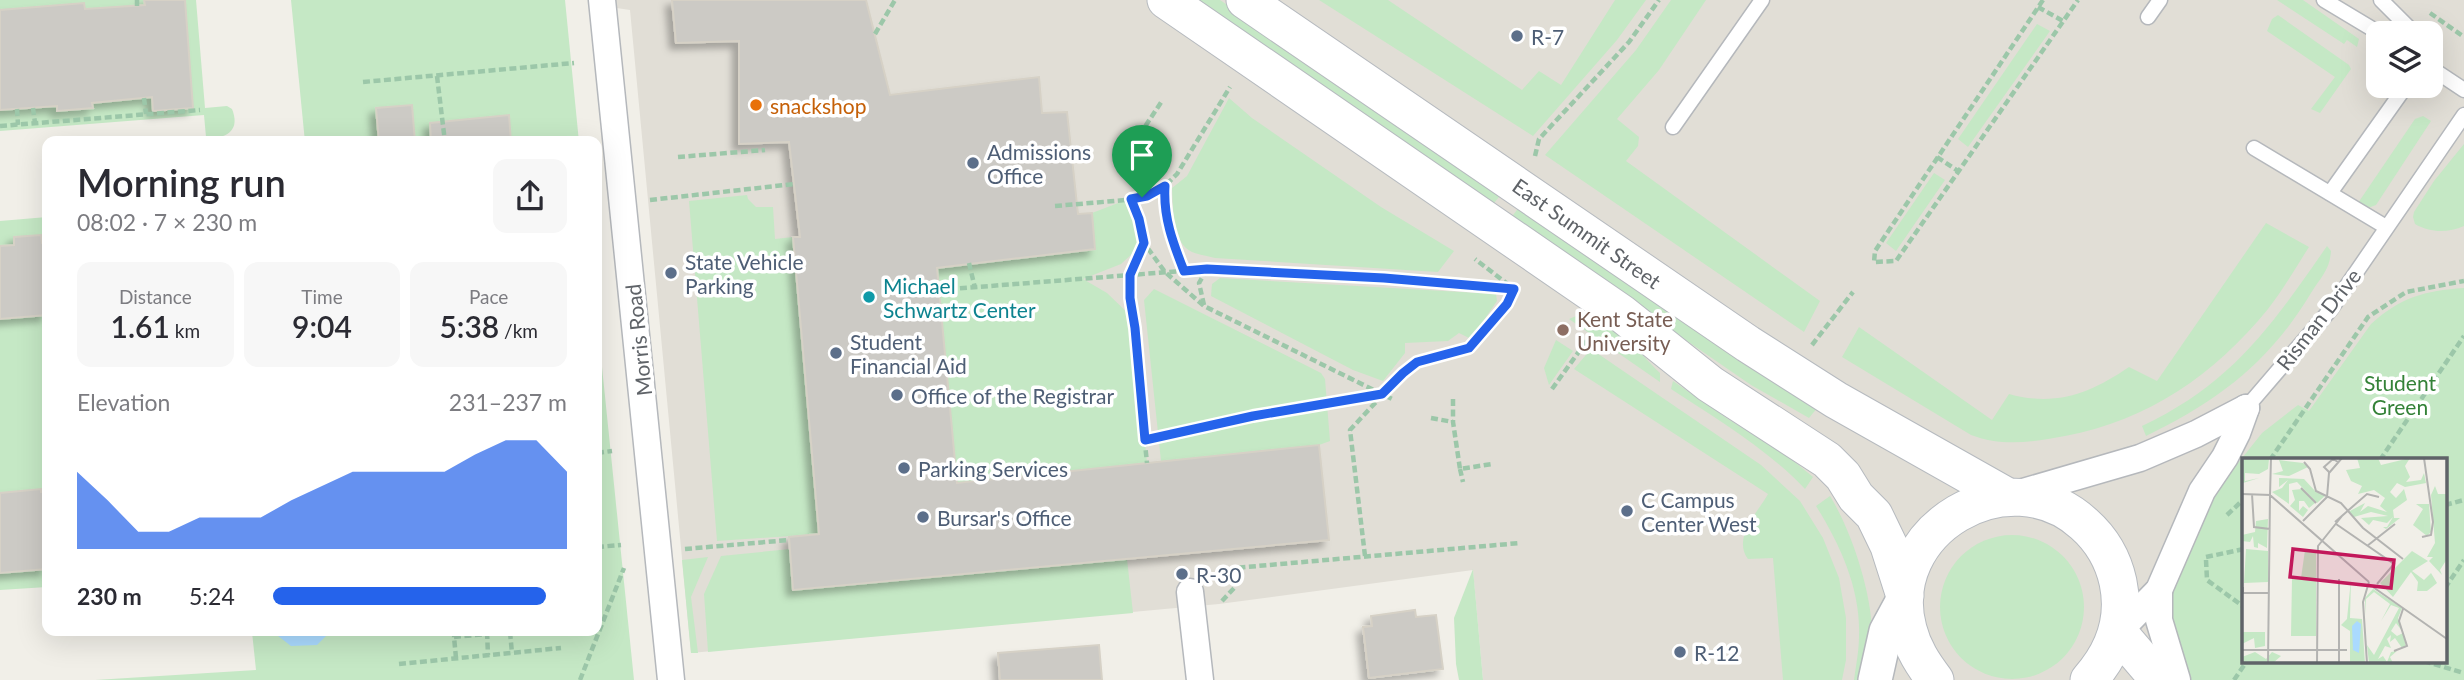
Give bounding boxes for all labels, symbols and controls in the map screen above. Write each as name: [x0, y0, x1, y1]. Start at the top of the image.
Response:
map controls: [2366, 21, 2443, 98]
button: layers: [2366, 21, 2443, 98]
place label: R-7: [1531, 24, 1564, 49]
marker: R-7: [1509, 28, 1525, 44]
place label: snackshop: [770, 93, 866, 118]
marker: snackshop: [748, 97, 764, 113]
pin: [1112, 125, 1172, 197]
icon: arrive: [1123, 136, 1161, 174]
place label: Admissions Office: [987, 139, 1091, 188]
marker: Admissions Office: [965, 155, 981, 171]
text: Morning run: [77, 159, 286, 205]
button: share: [493, 159, 567, 233]
street label: East Summit Street: [1508, 173, 1666, 294]
text: 08:02 · 7 × 230 m: [77, 208, 257, 236]
place label: State Vehicle Parking: [685, 249, 804, 298]
street label: Risman Drive: [2271, 263, 2365, 375]
marker: State Vehicle Parking: [663, 265, 679, 281]
place label: Michael Schwartz Center: [883, 273, 1036, 322]
street label: Morris Road: [620, 283, 656, 397]
text: Distance: [119, 285, 192, 308]
text: Time: [301, 285, 343, 308]
text: Pace: [469, 285, 508, 308]
marker: Michael Schwartz Center: [861, 289, 877, 305]
place label: Kent State University: [1577, 306, 1673, 355]
text: 1.61: [111, 308, 170, 344]
text: 9:04: [292, 308, 352, 344]
text: 5:38: [439, 308, 499, 344]
text: km: [170, 319, 200, 342]
text: /km: [499, 319, 538, 342]
marker: Kent State University: [1555, 322, 1571, 338]
place label: Student Financial Aid: [850, 329, 967, 378]
marker: Student Financial Aid: [828, 345, 844, 361]
park label: Student Green: [2364, 370, 2437, 419]
place label: Office of the Registrar: [911, 383, 1114, 408]
marker: Office of the Registrar: [889, 387, 905, 403]
text: Elevation: [77, 388, 170, 416]
text: 231–237 m: [449, 388, 567, 416]
place label: Parking Services: [918, 456, 1068, 481]
inset map: [2242, 458, 2446, 662]
marker: Parking Services: [896, 460, 912, 476]
place label: C Campus Center West: [1641, 487, 1757, 536]
marker: C Campus Center West: [1619, 503, 1635, 519]
place label: Bursar's Office: [937, 505, 1072, 530]
marker: Bursar's Office: [915, 509, 931, 525]
place label: R-30: [1196, 562, 1241, 587]
marker: R-30: [1174, 566, 1190, 582]
text: 230 m: [77, 582, 142, 610]
text: 5:24: [189, 582, 235, 610]
place label: R-12: [1694, 640, 1739, 665]
marker: R-12: [1672, 644, 1688, 660]

